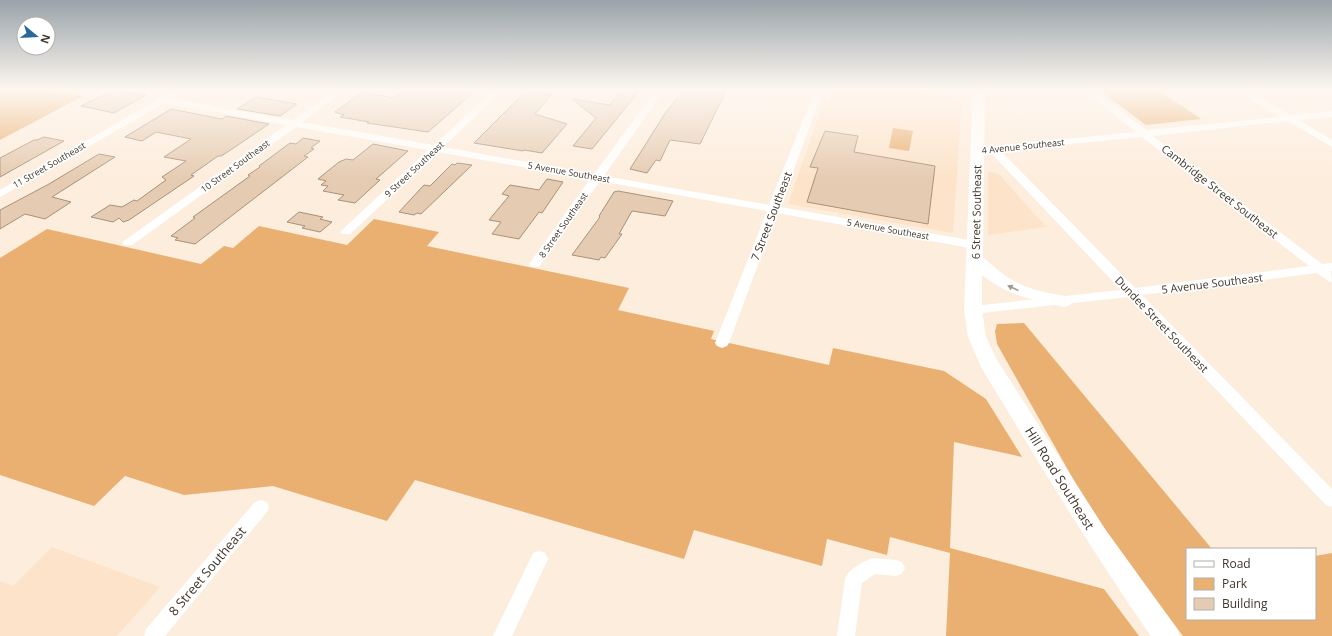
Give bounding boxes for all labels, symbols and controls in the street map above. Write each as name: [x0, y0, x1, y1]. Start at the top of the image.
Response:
north arrow: [16, 16, 56, 56]
text: N: [37, 33, 55, 46]
street label: 4 Avenue Southeast: [981, 135, 1065, 157]
street label: 10 Street Southeast: [198, 137, 272, 195]
street label: 9 Street Southeast: [381, 138, 447, 200]
street label: 11 Street Southeast: [10, 139, 88, 191]
street label: Cambridge Street Southeast: [1159, 141, 1281, 241]
street label: 5 Avenue Southeast: [527, 158, 611, 186]
street label: 6 Street Southeast: [968, 165, 984, 259]
street label: 7 Street Southeast: [747, 169, 795, 263]
street label: 8 Street Southeast: [536, 190, 590, 260]
street label: 5 Avenue Southeast: [846, 215, 930, 243]
street label: 5 Avenue Southeast: [1161, 269, 1264, 297]
street label: Dundee Street Southeast: [1112, 273, 1212, 375]
one-way arrow: [1007, 285, 1019, 291]
street label: Hill Road Southeast: [1021, 423, 1099, 533]
street label: 8 Street Southeast: [164, 522, 250, 619]
legend: [1186, 548, 1316, 620]
text: Road: [1222, 555, 1251, 572]
text: Park: [1222, 575, 1248, 592]
text: Building: [1222, 595, 1268, 612]

